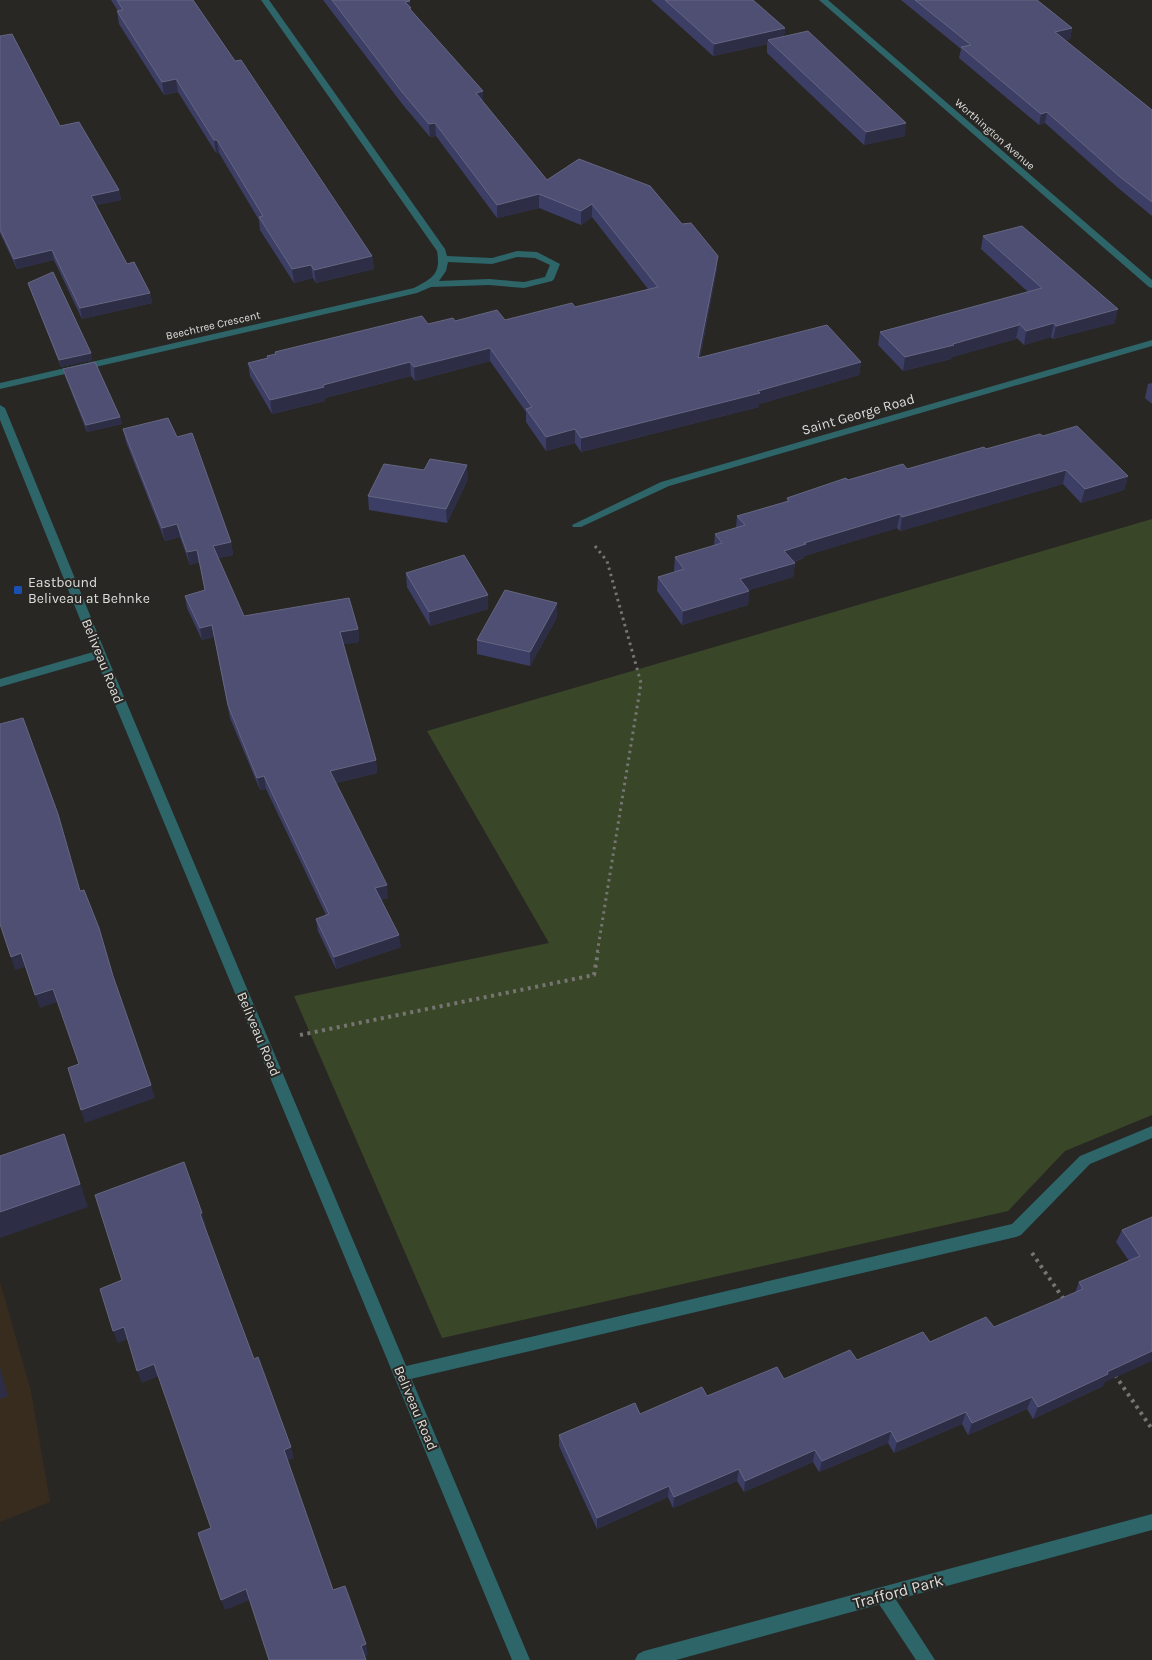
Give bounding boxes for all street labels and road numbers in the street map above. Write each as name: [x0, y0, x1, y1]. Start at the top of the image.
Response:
street label: Worthington Avenue: [952, 96, 1038, 173]
street label: Beechtree Crescent: [165, 308, 262, 343]
street label: Saint George Road: [800, 390, 917, 439]
street label: Beliveau Road: [78, 616, 127, 706]
street label: Beliveau Road: [233, 989, 284, 1079]
street label: Beliveau Road: [390, 1363, 441, 1453]
street label: Trafford Park: [851, 1570, 945, 1613]

